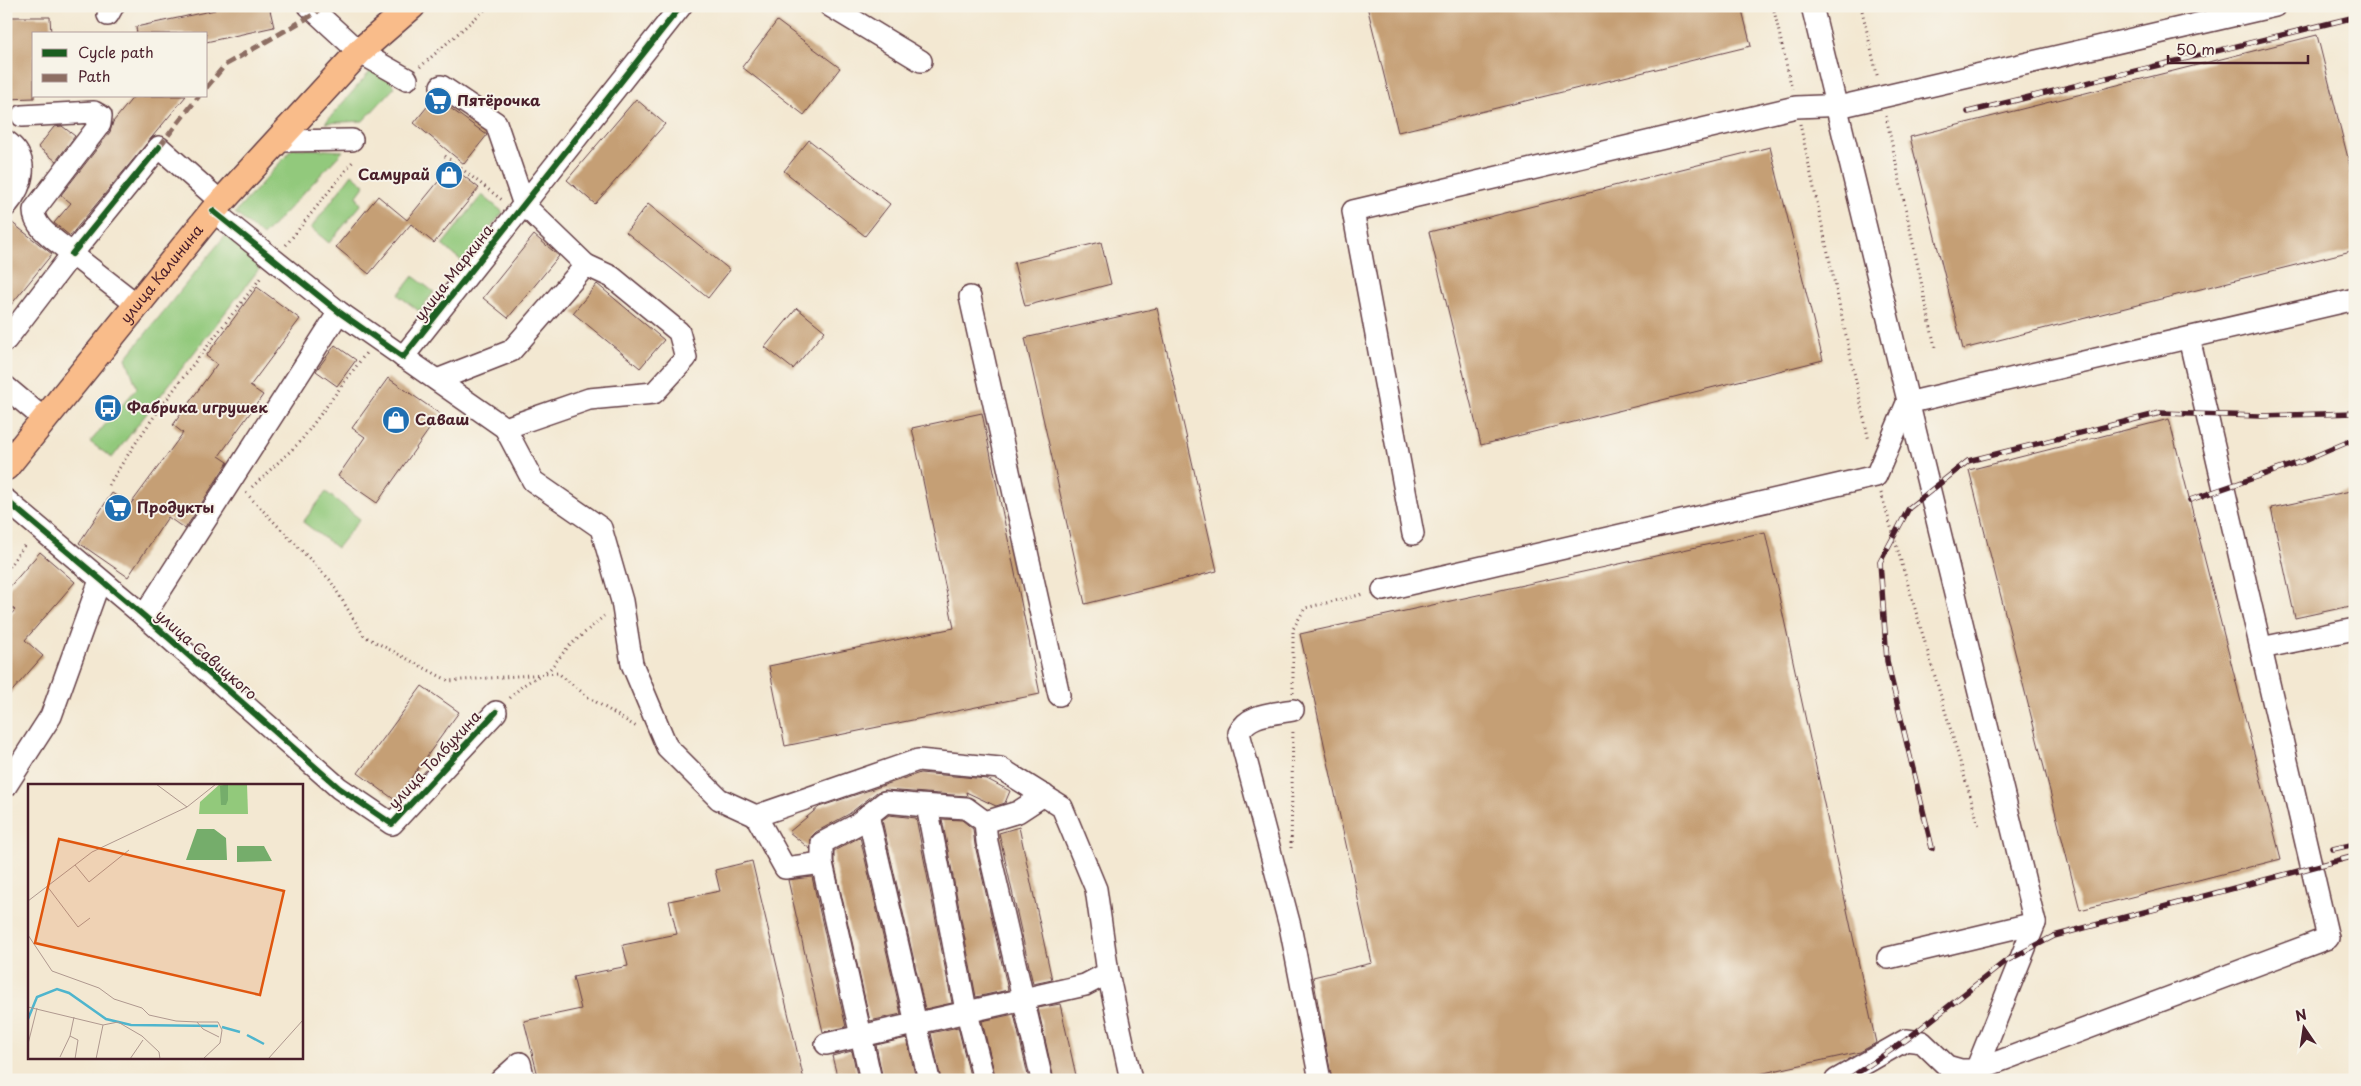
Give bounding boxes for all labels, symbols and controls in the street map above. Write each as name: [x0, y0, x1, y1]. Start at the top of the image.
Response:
legend: [32, 32, 208, 98]
scale bar: [2168, 32, 2308, 64]
text: 50 m: [2176, 37, 2215, 60]
text: Cycle path: [78, 40, 154, 63]
text: Path: [78, 64, 110, 87]
supermarket icon: Пятёрочка: [423, 86, 453, 116]
place label: Пятёрочка: [457, 88, 541, 111]
shop icon: Самурай: [434, 160, 464, 190]
place label: Самурай: [358, 162, 430, 185]
street label: улица Калинина: [114, 218, 208, 328]
street label: улица Маркина: [408, 218, 498, 325]
bus stop icon: Фабрика игрушек: [93, 393, 123, 423]
place label: Фабрика игрушек: [127, 395, 268, 418]
shop icon: Саваш: [381, 405, 411, 435]
place label: Саваш: [415, 407, 469, 430]
supermarket icon: Продукты: [103, 493, 133, 523]
place label: Продукты: [137, 495, 214, 518]
street label: улица Савицкого: [151, 603, 263, 705]
street label: улица Толбухина: [382, 704, 486, 813]
inset map: [28, 784, 302, 1058]
text: N: [2293, 1003, 2309, 1026]
north arrow: [2278, 1004, 2328, 1054]

